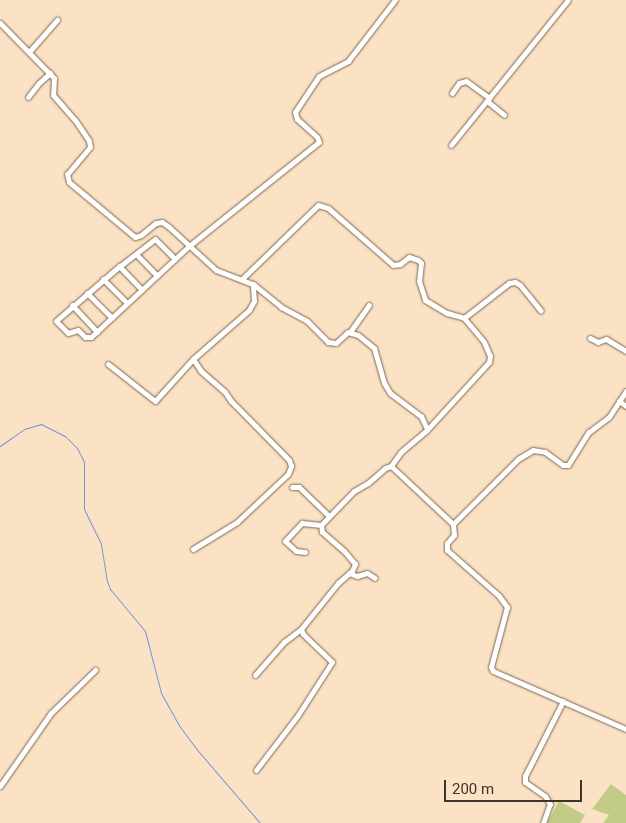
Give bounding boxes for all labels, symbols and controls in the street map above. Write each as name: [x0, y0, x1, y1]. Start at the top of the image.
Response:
scale bar: [446, 770, 584, 802]
text: 200 m: [452, 780, 494, 798]

